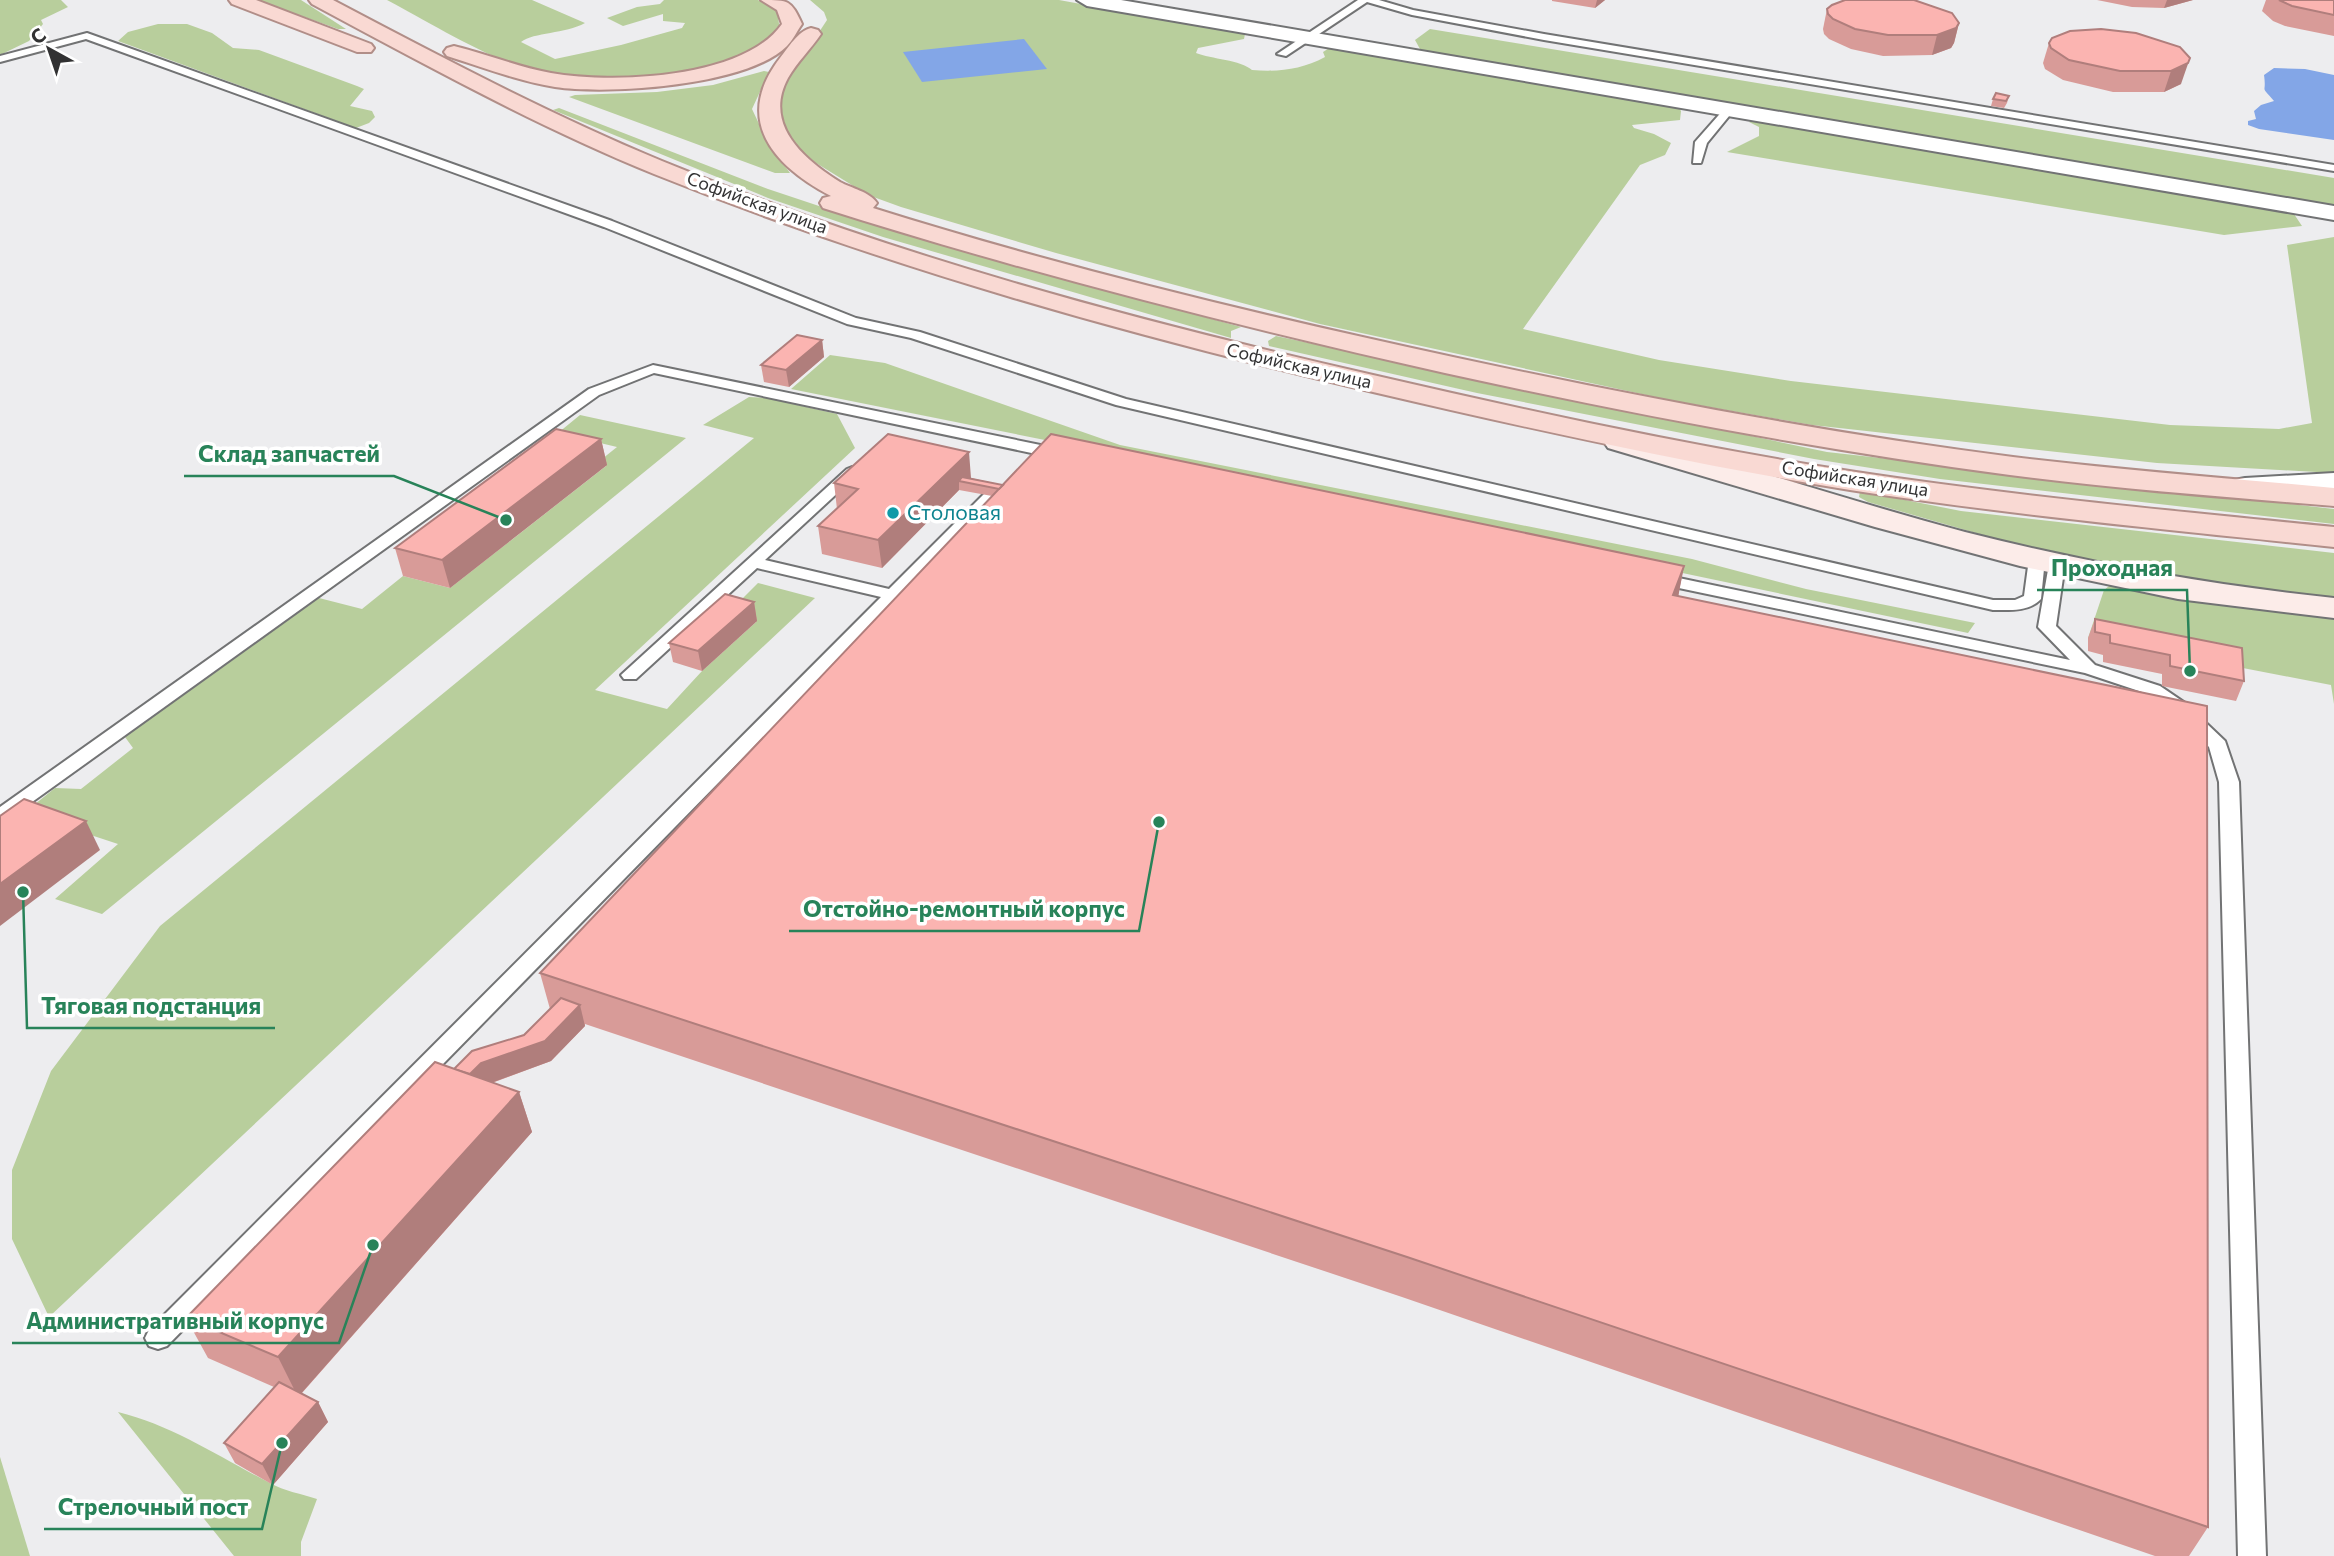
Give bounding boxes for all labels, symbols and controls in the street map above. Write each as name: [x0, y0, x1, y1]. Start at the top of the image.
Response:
north arrow: [14, 14, 84, 84]
text: С: [25, 23, 50, 49]
street label: Софийская улица: [684, 166, 831, 238]
street label: Софийская улица: [1225, 338, 1374, 392]
callout: Склад запчастей: [184, 432, 394, 476]
text: Склад запчастей: [198, 439, 380, 467]
street label: Софийская улица: [1780, 456, 1930, 500]
place label: Столовая: [907, 499, 1001, 524]
marker: Столовая: [885, 505, 901, 521]
callout: Проходная: [2037, 546, 2187, 590]
text: Проходная: [2051, 553, 2173, 581]
callout: Отстойно-ремонтный корпус: [789, 887, 1139, 931]
text: Отстойно-ремонтный корпус: [803, 894, 1125, 922]
callout: Тяговая подстанция: [27, 984, 275, 1028]
text: Тяговая подстанция: [41, 991, 261, 1019]
callout: Административный корпус: [12, 1299, 339, 1343]
text: Административный корпус: [26, 1306, 324, 1334]
callout: Стрелочный пост: [44, 1485, 262, 1529]
text: Стрелочный пост: [58, 1492, 248, 1520]

